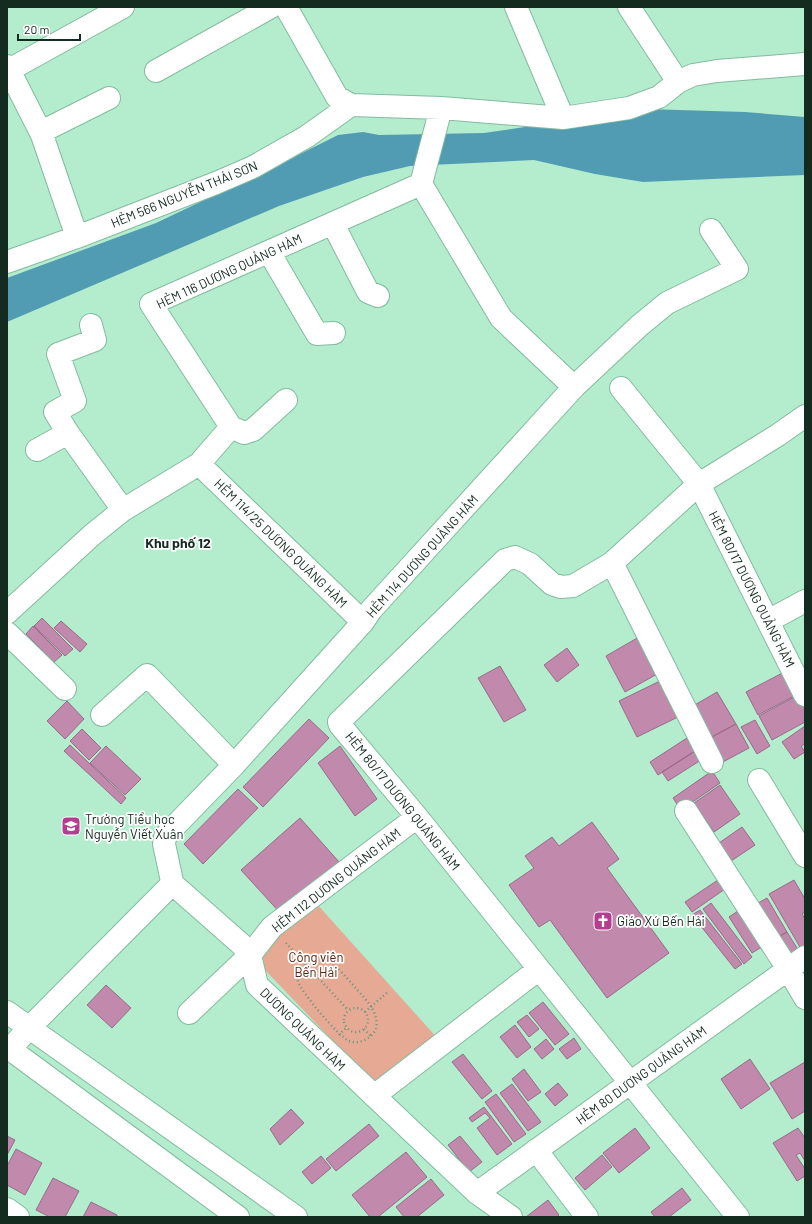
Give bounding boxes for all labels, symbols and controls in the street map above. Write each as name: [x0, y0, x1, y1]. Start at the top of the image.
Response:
scale bar: [18, 16, 80, 42]
text: 20 m: [24, 22, 50, 36]
street label: HẺM 566 NGUYỄN THÁI SƠN: [108, 155, 260, 231]
street label: HẺM 116 DƯƠNG QUẢNG HÀM: [153, 230, 305, 312]
street label: HẺM 114/25 DƯƠNG QUẢNG HÀM: [211, 475, 351, 611]
street label: HẺM 114 DƯƠNG QUẢNG HÀM: [363, 491, 481, 621]
street label: HẺM 80/17 DƯƠNG QUẢNG HÀM: [706, 508, 798, 670]
district label: Khu phố 12: [145, 534, 211, 551]
street label: HẺM 80/17 DƯƠNG QUẢNG HÀM: [342, 729, 464, 873]
place label: Trường Tiểu học Nguyễn Viết Xuân: [85, 811, 183, 842]
school or university icon: Trường Tiểu học Nguyễn Viết Xuân: [60, 815, 82, 837]
street label: HẺM 112 DƯƠNG QUẢNG HÀM: [268, 825, 404, 935]
church icon: Giáo Xứ Bến Hải: [592, 910, 614, 932]
place label: Giáo Xứ Bến Hải: [617, 913, 705, 929]
park label: Công viên Bến Hải: [289, 949, 343, 980]
street label: DƯƠNG QUẢNG HÀM: [257, 984, 349, 1074]
street label: HẺM 80 DƯƠNG QUẢNG HÀM: [573, 1022, 709, 1128]

